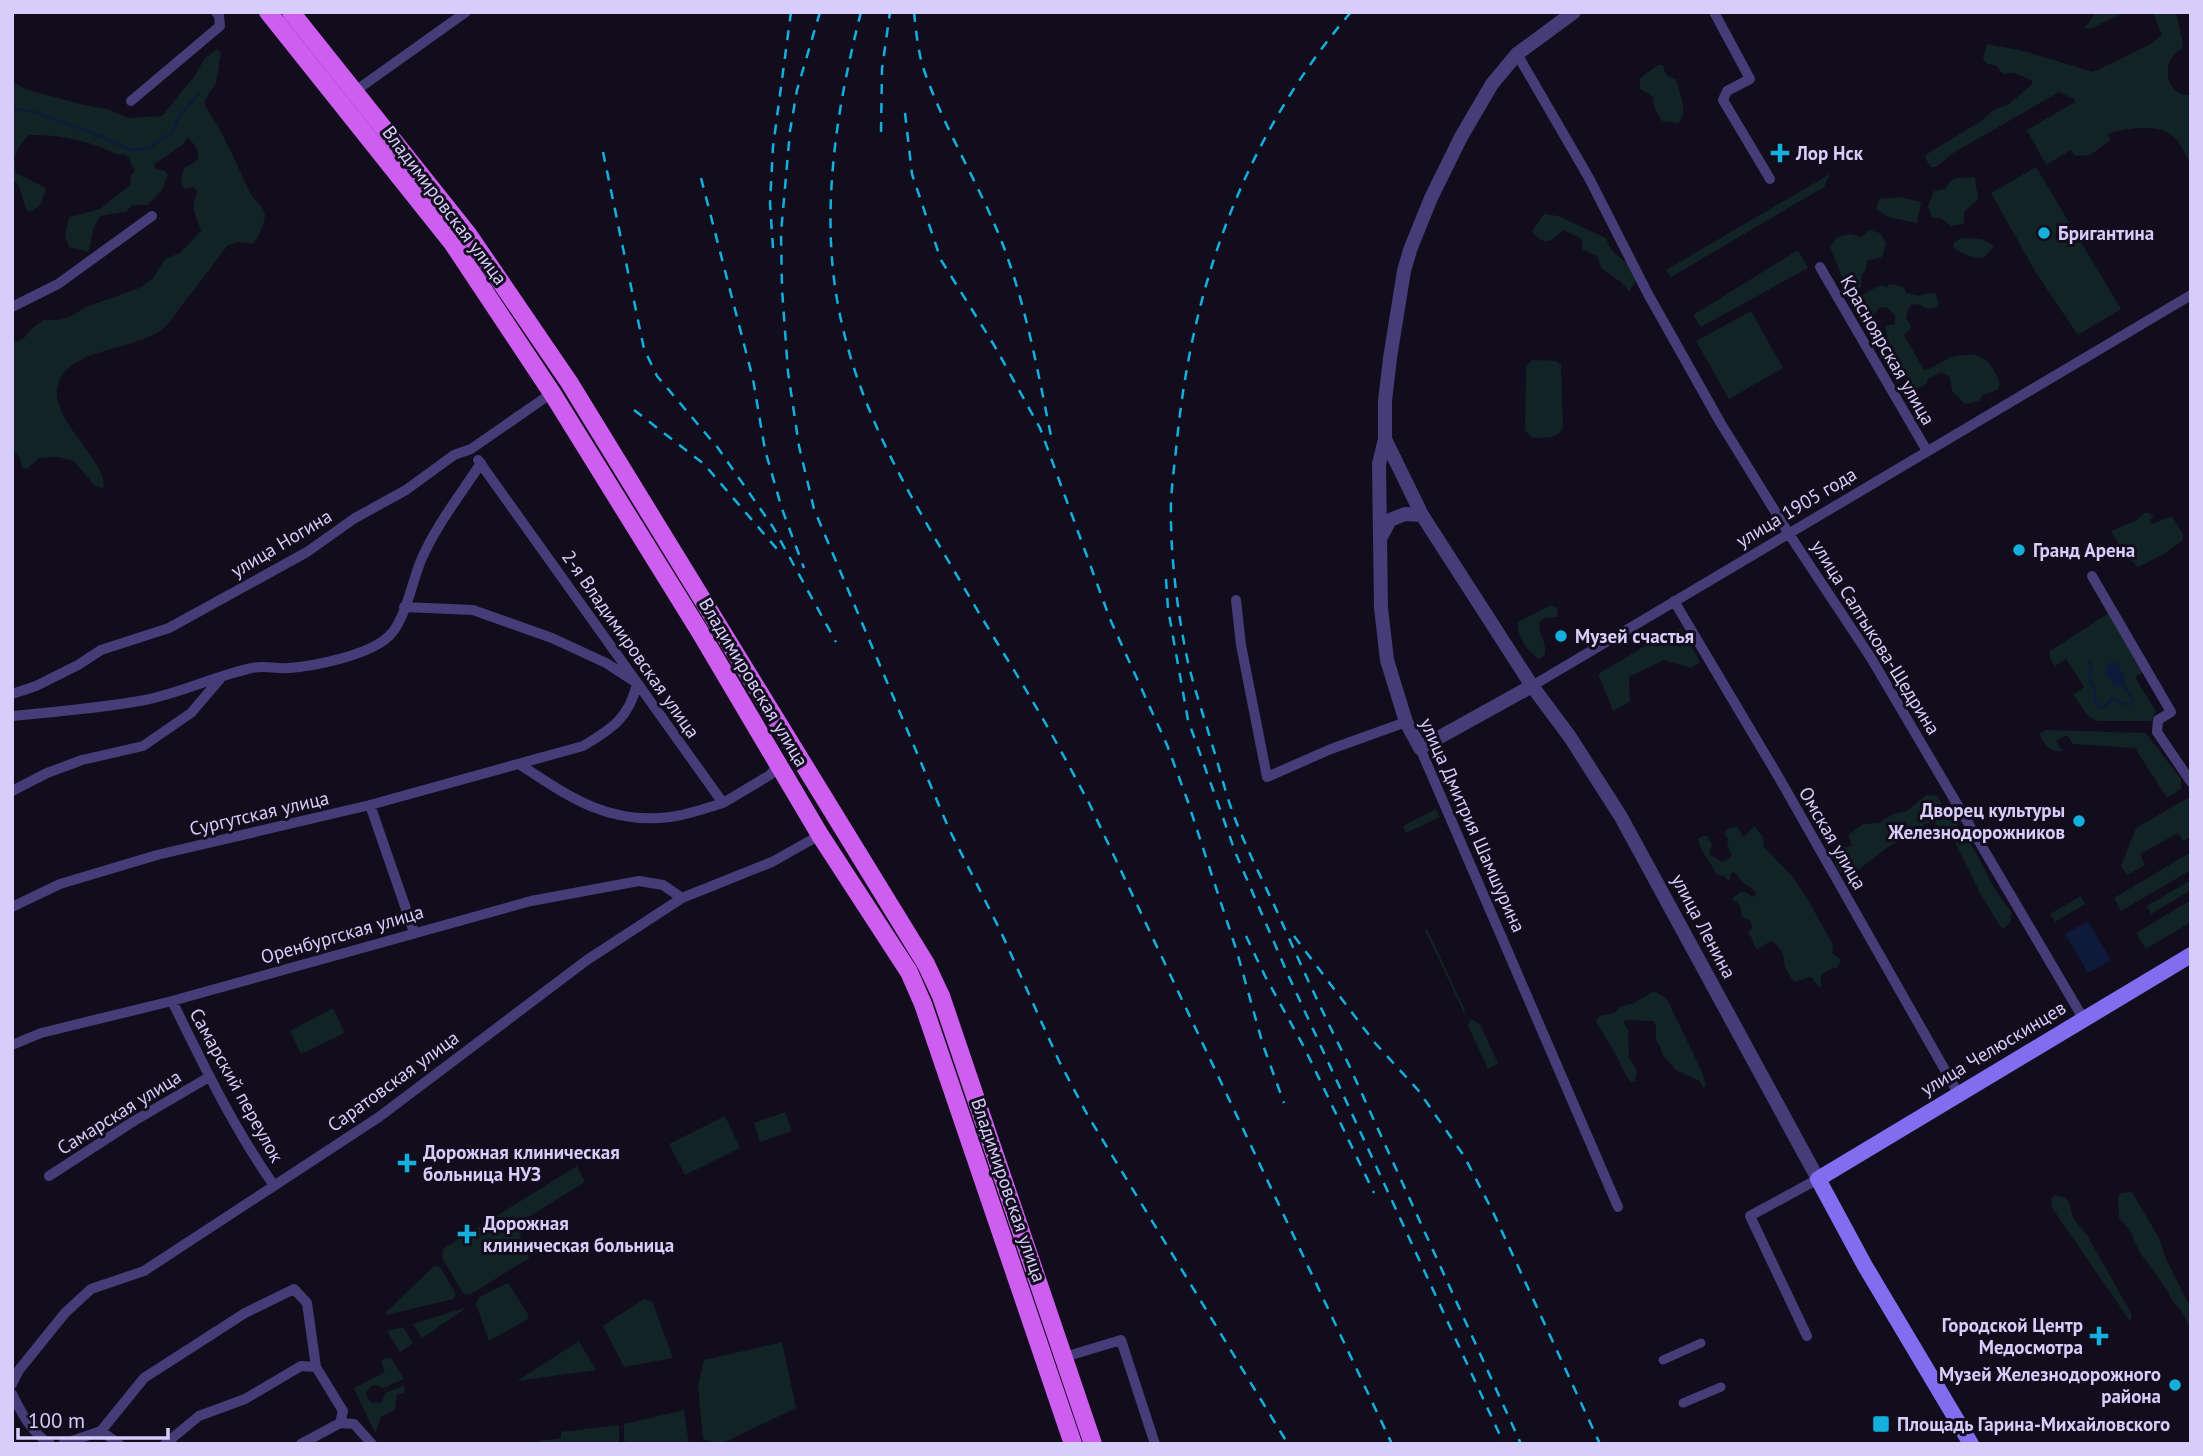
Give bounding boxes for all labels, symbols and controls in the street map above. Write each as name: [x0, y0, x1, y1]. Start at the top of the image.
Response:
street label: Владимировская улица: [377, 121, 513, 289]
place label: Лор Нск: [1795, 141, 1864, 165]
marker: Лор Нск: [1770, 143, 1790, 163]
place label: Бригантина: [2058, 221, 2154, 245]
marker: Бригантина: [2036, 225, 2052, 241]
street label: Красноярская улица: [1835, 271, 1941, 429]
street label: улица 1905 года: [1731, 462, 1861, 552]
street label: улица Ногина: [226, 503, 336, 583]
street label: улица Салтыкова-Щедрина: [1806, 535, 1946, 739]
place label: Гранд Арена: [2033, 538, 2135, 562]
marker: Гранд Арена: [2011, 542, 2027, 558]
street label: 2-я Владимировская улица: [557, 545, 705, 743]
street label: Владимировская улица: [694, 593, 814, 771]
place label: Музей счастья: [1575, 624, 1694, 648]
marker: Музей счастья: [1553, 628, 1569, 644]
street label: улица Дмитрия Шамшурина: [1415, 714, 1531, 936]
street label: Омская улица: [1794, 782, 1872, 894]
street label: Сургутская улица: [187, 785, 331, 841]
place label: Дворец культуры Железнодорожников: [1887, 798, 2065, 844]
marker: Дворец культуры Железнодорожников: [2071, 813, 2087, 829]
street label: улица Ленина: [1666, 870, 1742, 982]
street label: Оренбургская улица: [258, 899, 426, 969]
street label: улица Челюскинцев: [1916, 995, 2070, 1101]
street label: Самарский переулок: [185, 1004, 289, 1166]
street label: Саратовская улица: [323, 1025, 463, 1137]
street label: Самарская улица: [53, 1064, 185, 1160]
street label: Владимировская улица: [966, 1095, 1052, 1285]
place label: Дорожная клиническая больница НУЗ: [423, 1140, 620, 1186]
marker: Дорожная клиническая больница НУЗ: [397, 1153, 417, 1173]
place label: Дорожная клиническая больница: [483, 1211, 674, 1257]
marker: Дорожная клиническая больница: [457, 1224, 477, 1244]
place label: Городской Центр Медосмотра: [1942, 1313, 2083, 1359]
marker: Городской Центр Медосмотра: [2089, 1326, 2109, 1346]
place label: Музей Железнодорожного района: [1939, 1362, 2161, 1408]
marker: Музей Железнодорожного района: [2167, 1377, 2183, 1393]
scale bar: [18, 1396, 168, 1440]
text: 100 m: [28, 1407, 85, 1434]
place label: Площадь Гарина-Михайловского: [1897, 1412, 2170, 1436]
marker: Площадь Гарина-Михайловского: [1871, 1414, 1891, 1434]

